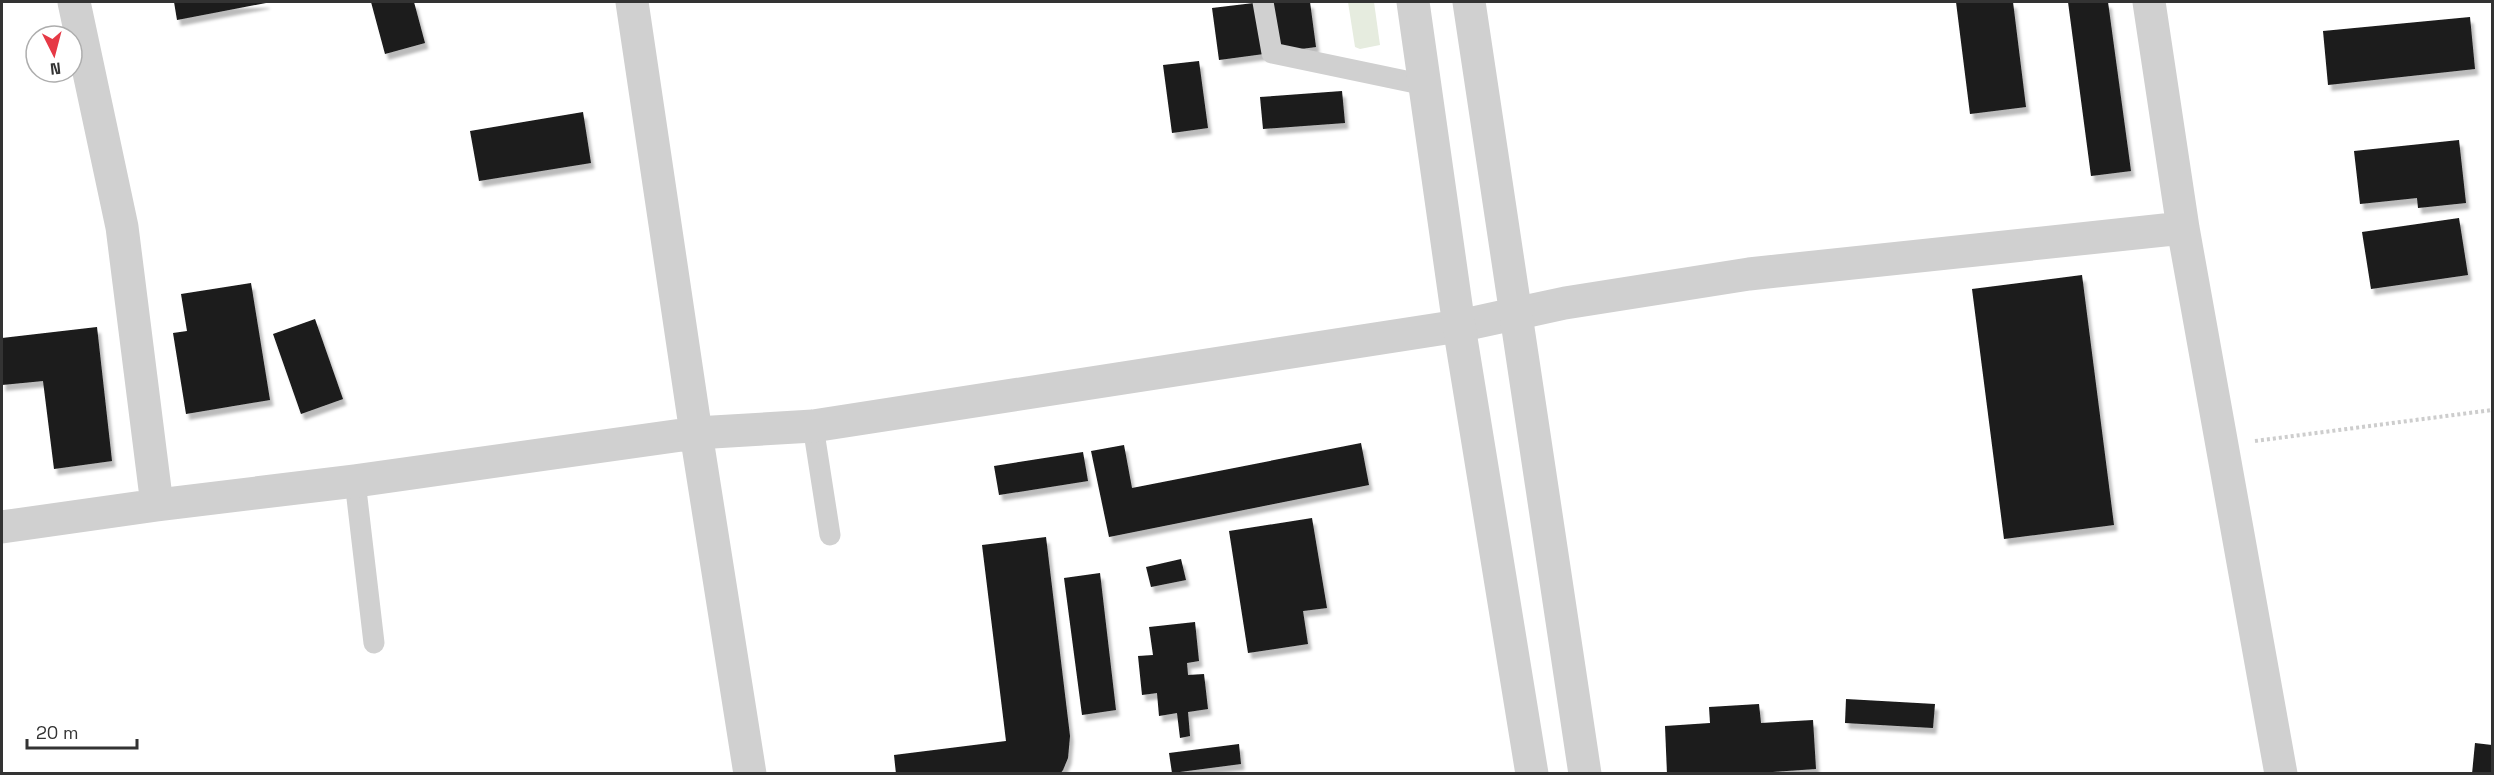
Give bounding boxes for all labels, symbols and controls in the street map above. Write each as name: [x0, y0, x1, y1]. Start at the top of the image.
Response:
north arrow: [24, 24, 84, 84]
text: N: [49, 57, 62, 79]
scale bar: [27, 712, 136, 750]
text: 20 m: [36, 721, 79, 744]

